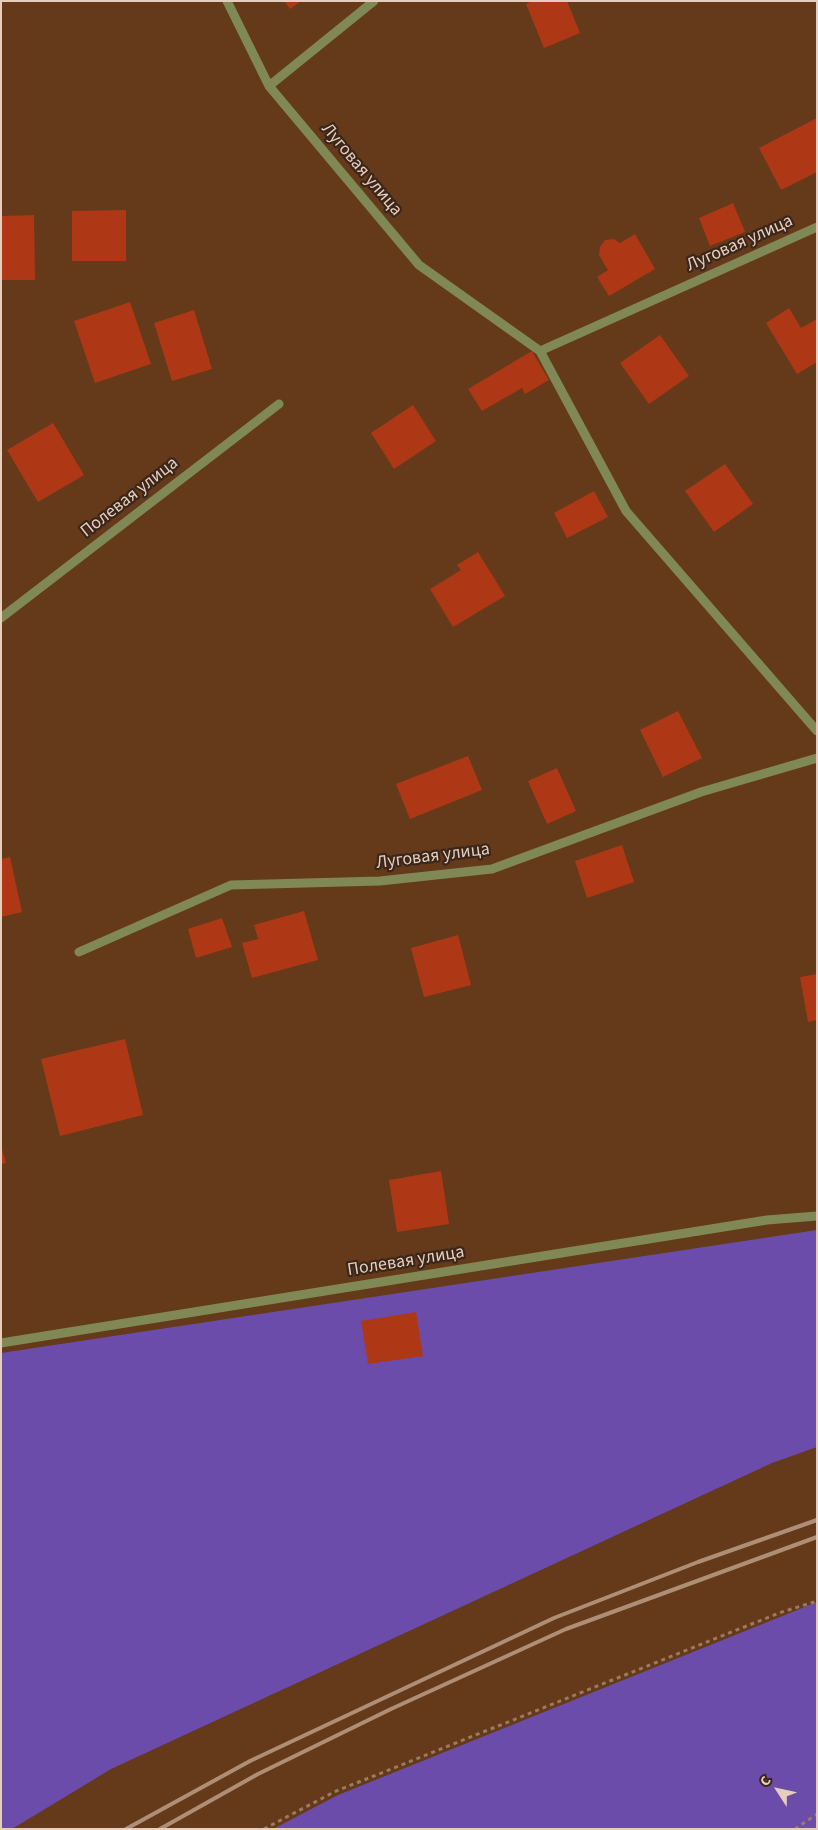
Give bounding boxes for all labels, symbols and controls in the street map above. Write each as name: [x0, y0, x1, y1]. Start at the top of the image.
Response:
street label: Луговая улица: [316, 119, 406, 221]
street label: Луговая улица: [683, 211, 797, 277]
street label: Полевая улица: [77, 453, 183, 543]
street label: Луговая улица: [375, 839, 491, 875]
street label: Полевая улица: [346, 1242, 466, 1282]
north arrow: [753, 1765, 803, 1815]
text: С: [755, 1772, 776, 1790]

